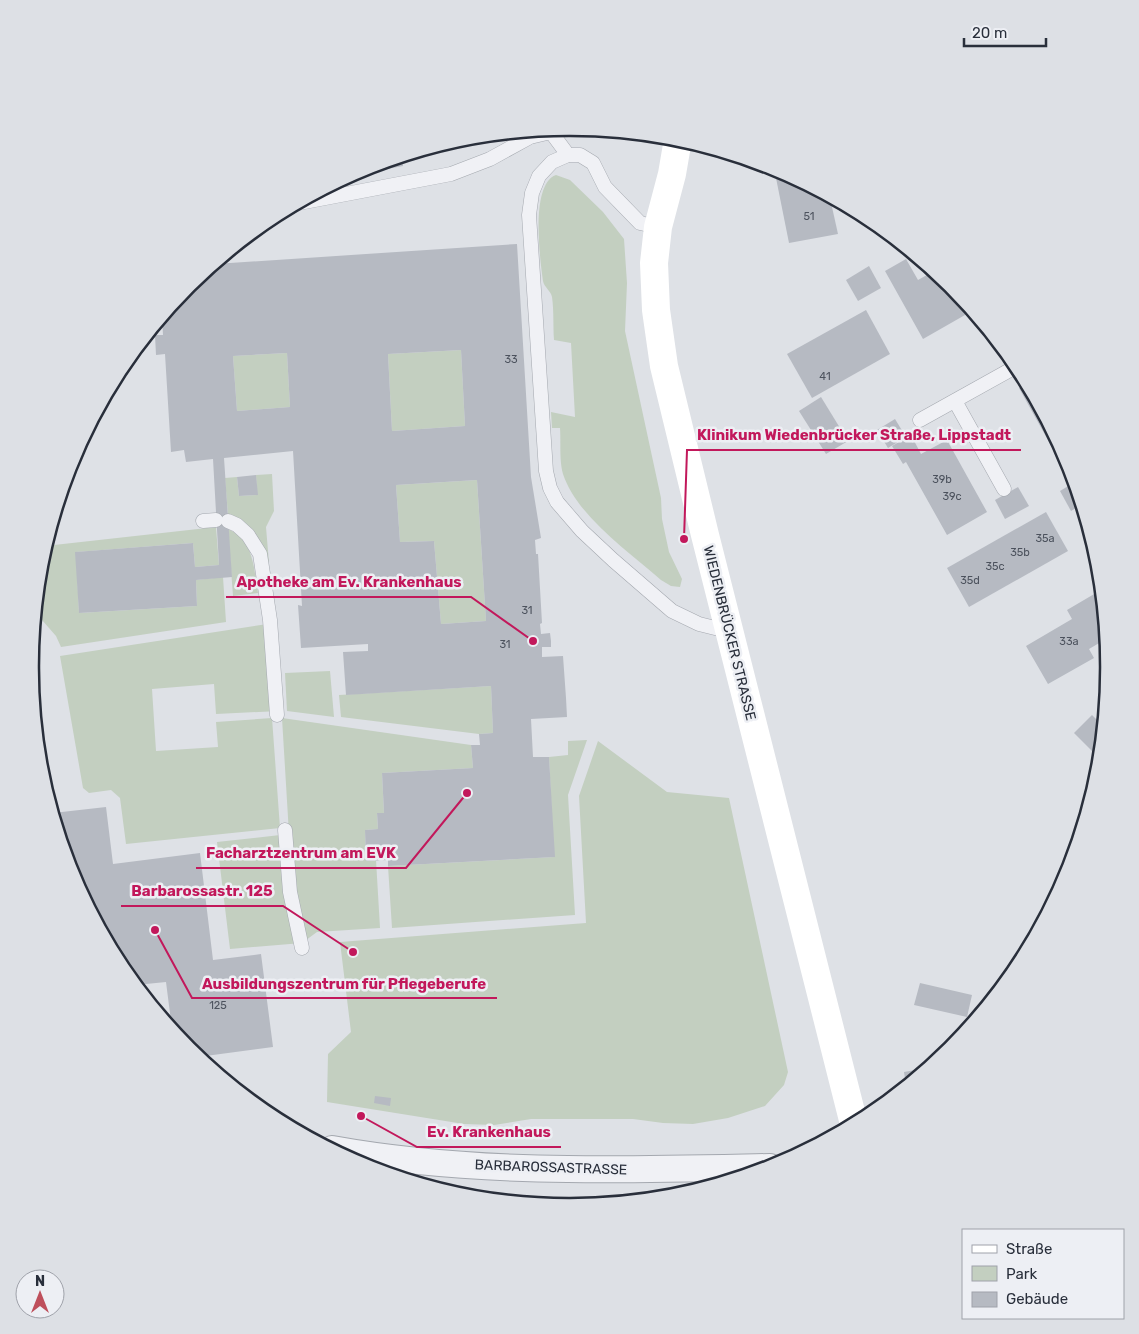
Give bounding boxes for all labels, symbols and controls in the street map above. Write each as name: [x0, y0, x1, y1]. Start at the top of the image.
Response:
scale bar: [964, 15, 1046, 47]
text: 20 m: [972, 24, 1007, 42]
house number: 51: [803, 210, 815, 223]
house number: 33: [504, 353, 518, 366]
house number: 41: [819, 370, 831, 383]
callout: Klinikum Wiedenbrücker Straße, Lippstadt: [687, 420, 1021, 450]
text: Klinikum Wiedenbrücker Straße, Lippstadt: [697, 426, 1011, 444]
house number: 39b: [932, 473, 952, 486]
house number: 39c: [942, 490, 962, 503]
house number: 35a: [1035, 532, 1055, 545]
street label: WIEDENBRÜCKER STRASSE: [700, 544, 759, 722]
house number: 35b: [1010, 546, 1030, 559]
house number: 35c: [985, 560, 1005, 573]
callout: Apotheke am Ev. Krankenhaus: [226, 567, 471, 597]
text: Apotheke am Ev. Krankenhaus: [236, 573, 462, 591]
house number: 35d: [960, 574, 980, 587]
house number: 31: [521, 604, 533, 617]
house number: 33a: [1059, 635, 1079, 648]
house number: 31: [499, 638, 511, 651]
callout: Facharztzentrum am EVK: [196, 838, 406, 868]
text: Facharztzentrum am EVK: [206, 844, 396, 862]
callout: Barbarossastr. 125: [121, 876, 283, 906]
text: Barbarossastr. 125: [131, 882, 273, 900]
callout: Ausbildungszentrum für Pflegeberufe: [192, 968, 497, 998]
text: Ausbildungszentrum für Pflegeberufe: [202, 975, 486, 993]
house number: 125: [209, 999, 227, 1012]
callout: Ev. Krankenhaus: [417, 1117, 561, 1147]
text: Ev. Krankenhaus: [427, 1123, 551, 1141]
street label: BARBAROSSASTRASSE: [474, 1156, 628, 1179]
legend: [962, 1229, 1124, 1319]
text: Straße: [1006, 1240, 1052, 1258]
text: Park: [1006, 1265, 1037, 1283]
north arrow: [15, 1269, 65, 1319]
text: N: [35, 1273, 45, 1290]
text: Gebäude: [1006, 1290, 1068, 1308]

